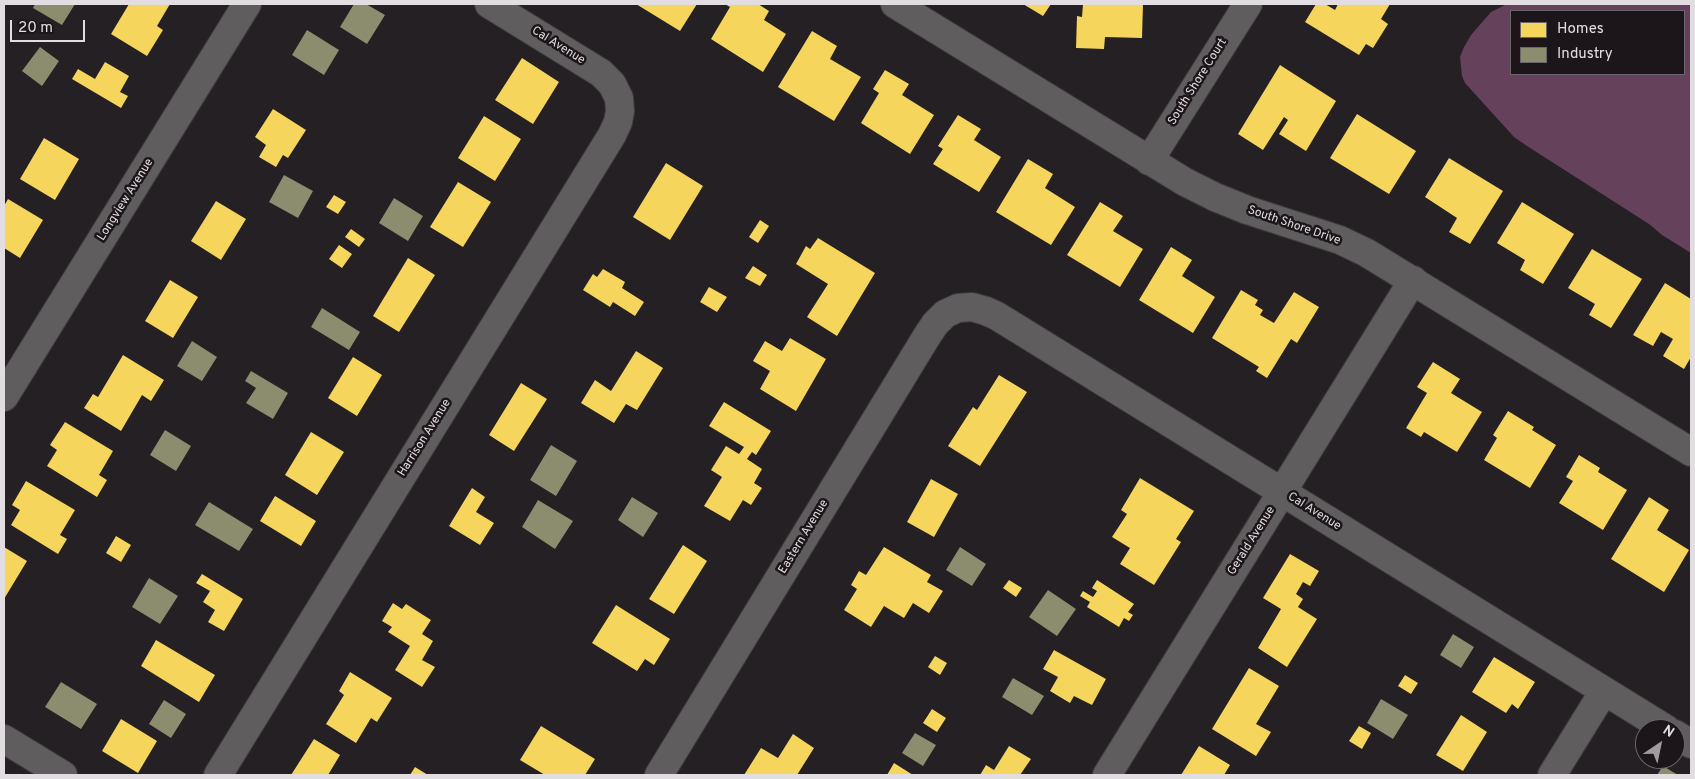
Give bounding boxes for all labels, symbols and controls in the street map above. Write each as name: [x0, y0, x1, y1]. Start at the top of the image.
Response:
scale bar: [12, 10, 88, 42]
legend: [1510, 10, 1685, 75]
text: 20 m: [18, 19, 53, 38]
text: Homes: [1557, 20, 1604, 39]
street label: Cal Avenue: [529, 24, 587, 68]
street label: South Shore Court: [1166, 36, 1230, 128]
text: Industry: [1557, 45, 1613, 64]
street label: Longview Avenue: [95, 156, 157, 244]
street label: South Shore Drive: [1246, 203, 1342, 249]
street label: Harrison Avenue: [395, 397, 455, 479]
street label: Cal Avenue: [1285, 490, 1343, 534]
street label: Eastern Avenue: [776, 497, 832, 577]
street label: Gerald Avenue: [1225, 504, 1279, 578]
north arrow: [1635, 719, 1685, 769]
text: N: [1659, 722, 1677, 742]

